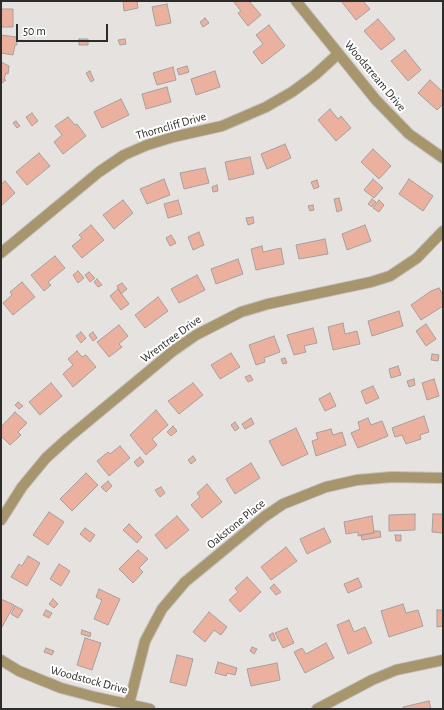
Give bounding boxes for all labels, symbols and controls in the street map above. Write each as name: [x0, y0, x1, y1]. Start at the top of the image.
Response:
scale bar: [18, 16, 110, 42]
text: 50 m: [23, 25, 46, 37]
street label: Woodstream Drive: [341, 38, 409, 114]
street label: Thorncliff Drive: [134, 109, 208, 143]
street label: Wrentree Drive: [138, 312, 204, 366]
street label: Oakstone Place: [204, 496, 268, 552]
street label: Woodstock Drive: [49, 663, 129, 697]

